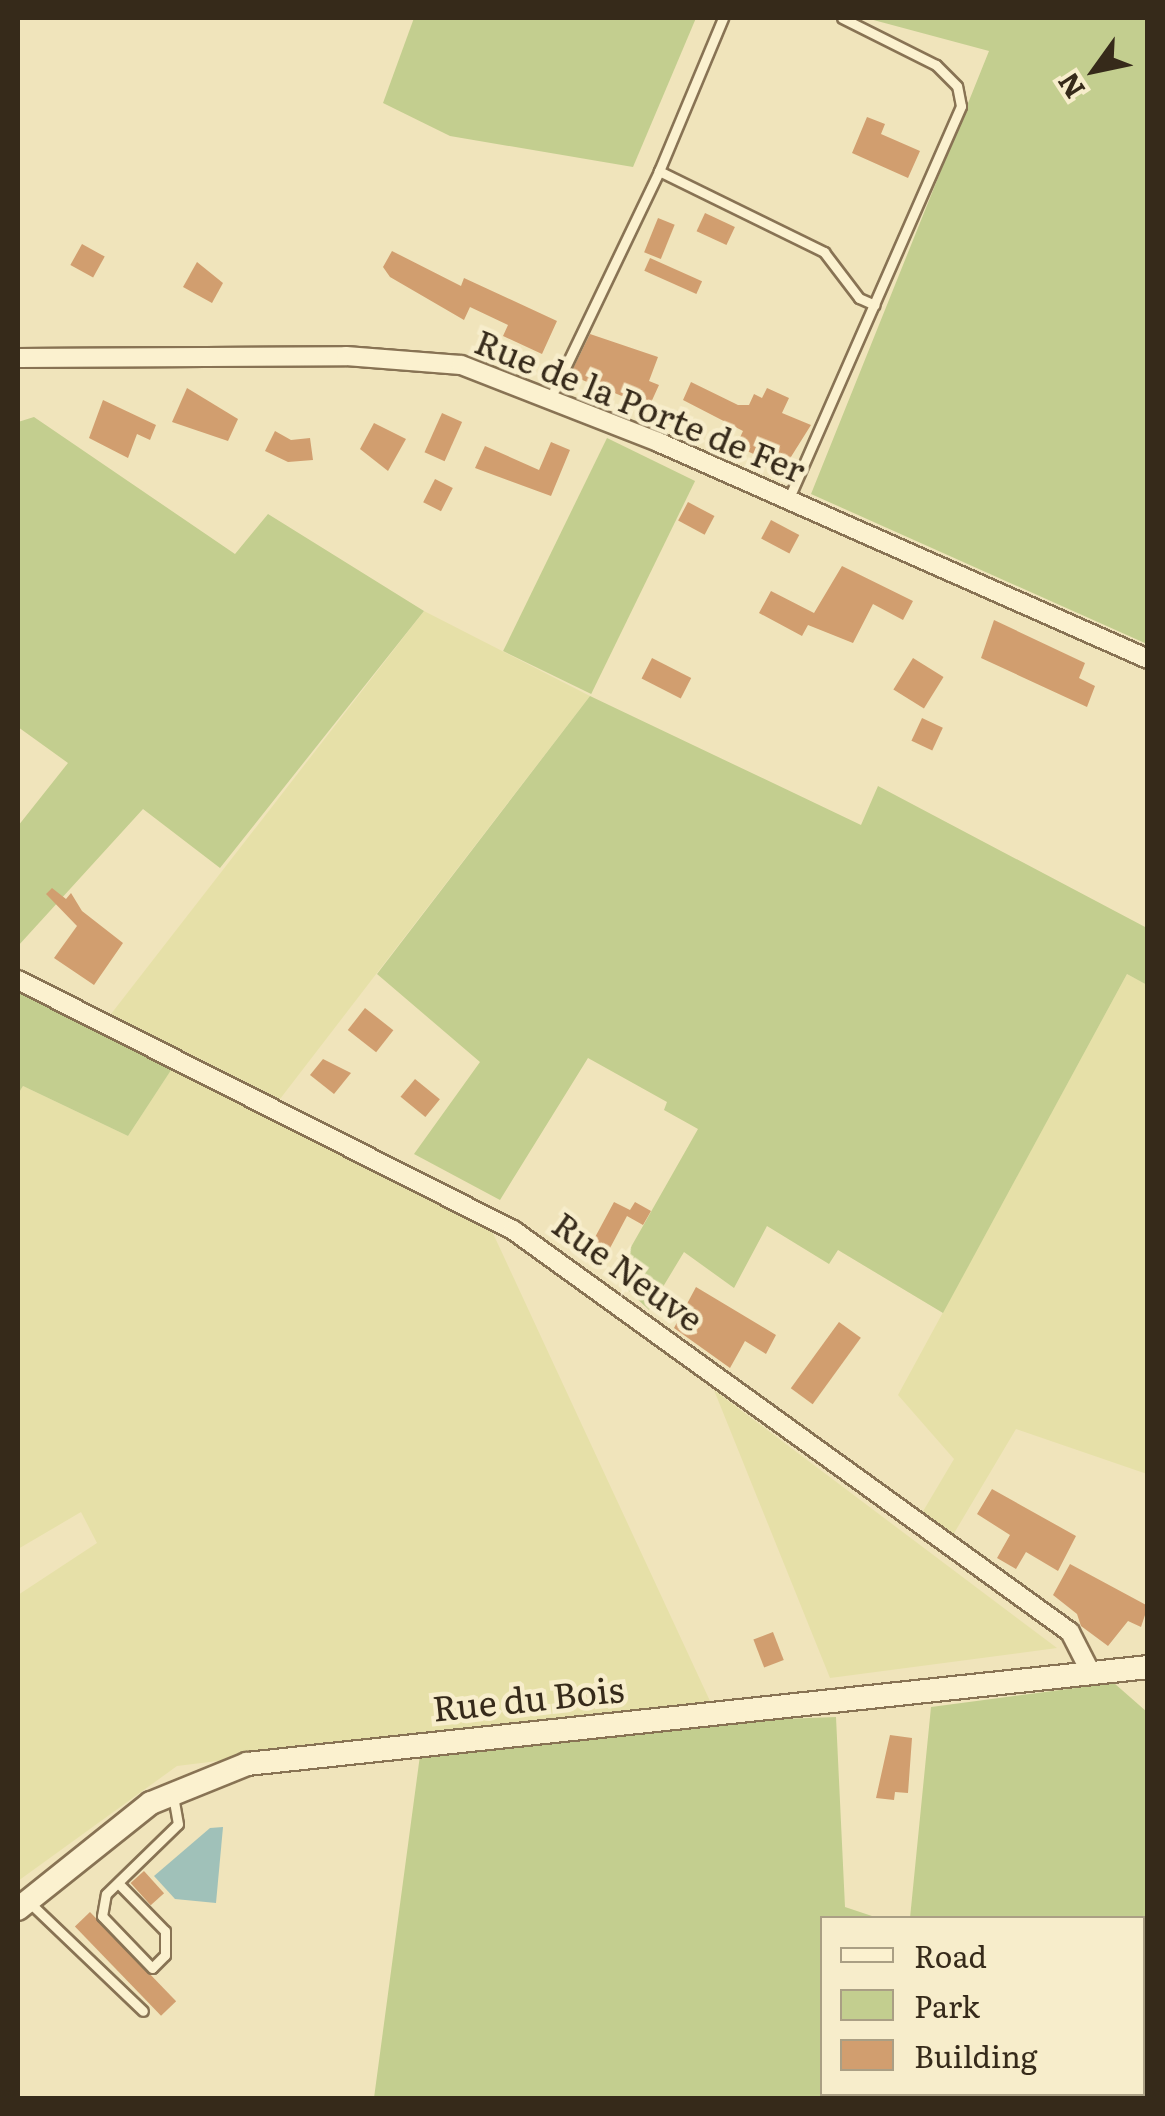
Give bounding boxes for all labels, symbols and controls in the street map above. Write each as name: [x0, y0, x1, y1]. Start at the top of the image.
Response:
north arrow: [1045, 20, 1145, 120]
text: N: [1046, 65, 1094, 108]
street label: Rue de la Porte de Fer: [470, 318, 812, 490]
street label: Rue Neuve: [546, 1201, 712, 1339]
street label: Rue du Bois: [430, 1666, 626, 1728]
legend: [820, 1916, 1145, 2096]
text: Road: [914, 1933, 987, 1977]
text: Park: [914, 1983, 980, 2027]
text: Building: [914, 2033, 1038, 2077]

